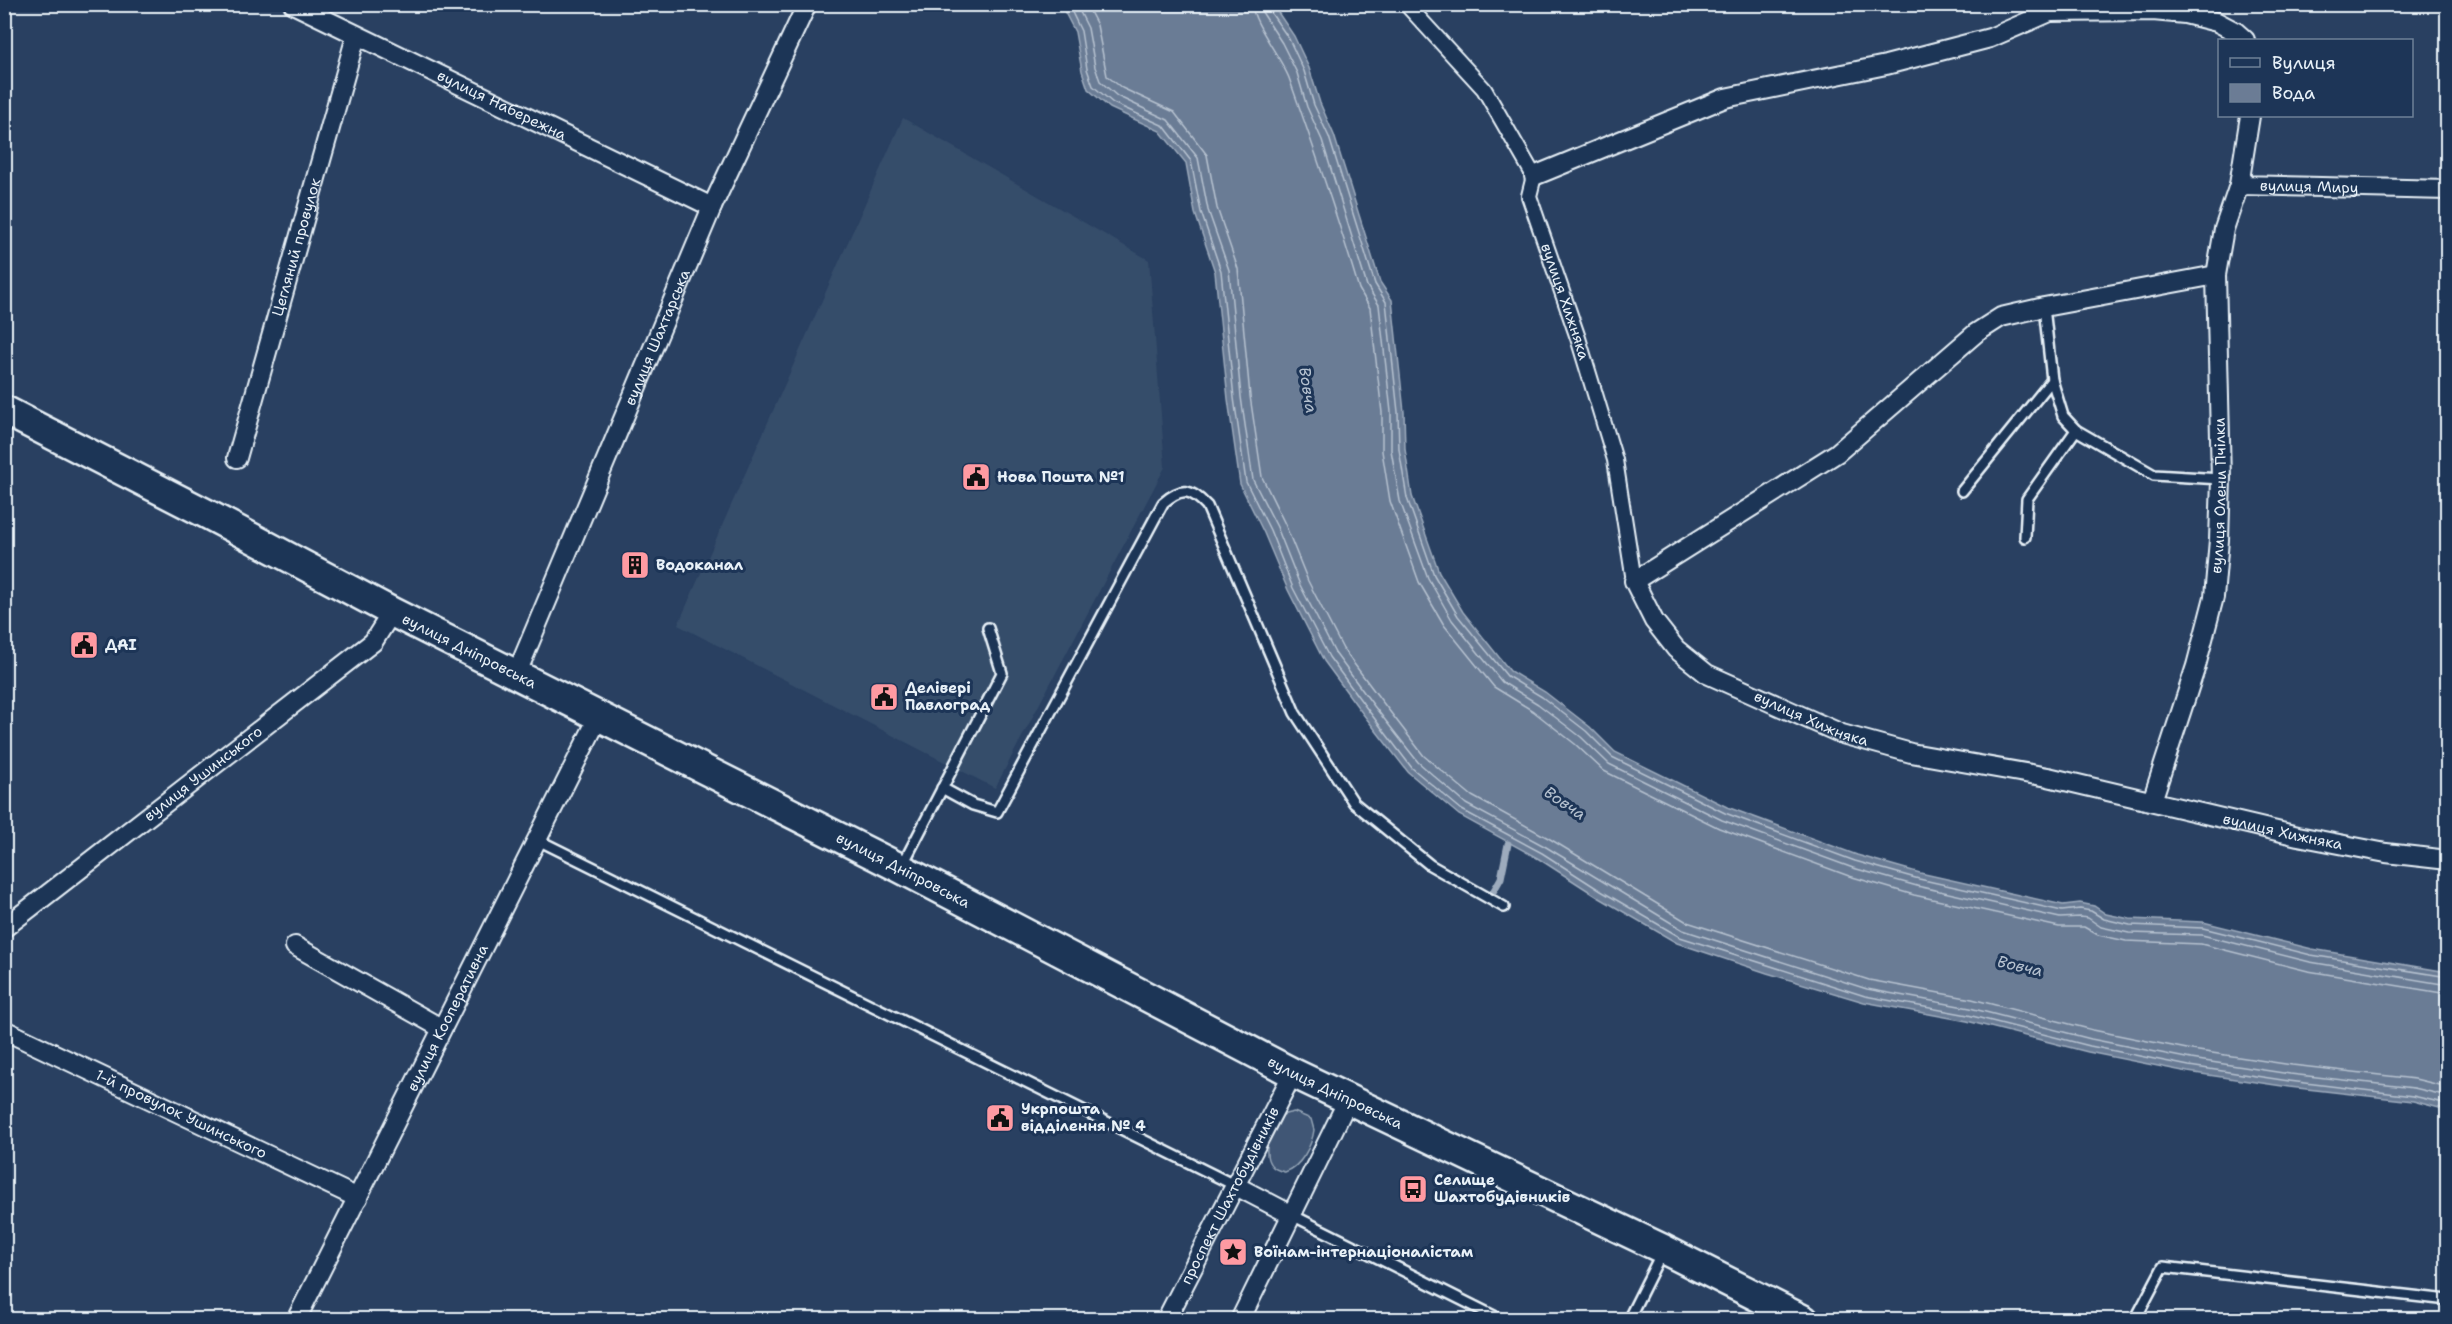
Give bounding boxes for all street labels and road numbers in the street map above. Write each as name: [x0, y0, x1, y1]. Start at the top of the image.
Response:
street label: вулиця Набережна: [434, 65, 570, 145]
street label: вулиця Миру: [2260, 175, 2359, 198]
street label: Цегляний провулок: [267, 176, 325, 319]
street label: вулиця Хижняка: [1536, 241, 1594, 363]
street label: вулиця Шахтарська: [620, 266, 695, 409]
street label: вулиця Олени Пчілки: [2206, 417, 2231, 574]
street label: вулиця Дніпровська: [399, 609, 540, 693]
street label: вулиця Хижняка: [1751, 686, 1871, 751]
street label: вулиця Ушинського: [140, 721, 267, 826]
street label: вулиця Хижняка: [2221, 809, 2345, 855]
street label: вулиця Дніпровська: [833, 828, 974, 913]
street label: вулиця Кооперативна: [402, 940, 493, 1095]
street label: вулиця Дніпровська: [1264, 1051, 1407, 1134]
street label: 1-й провулок Ушинського: [92, 1065, 270, 1163]
street label: проспект Шахтобудівників: [1176, 1103, 1284, 1288]

